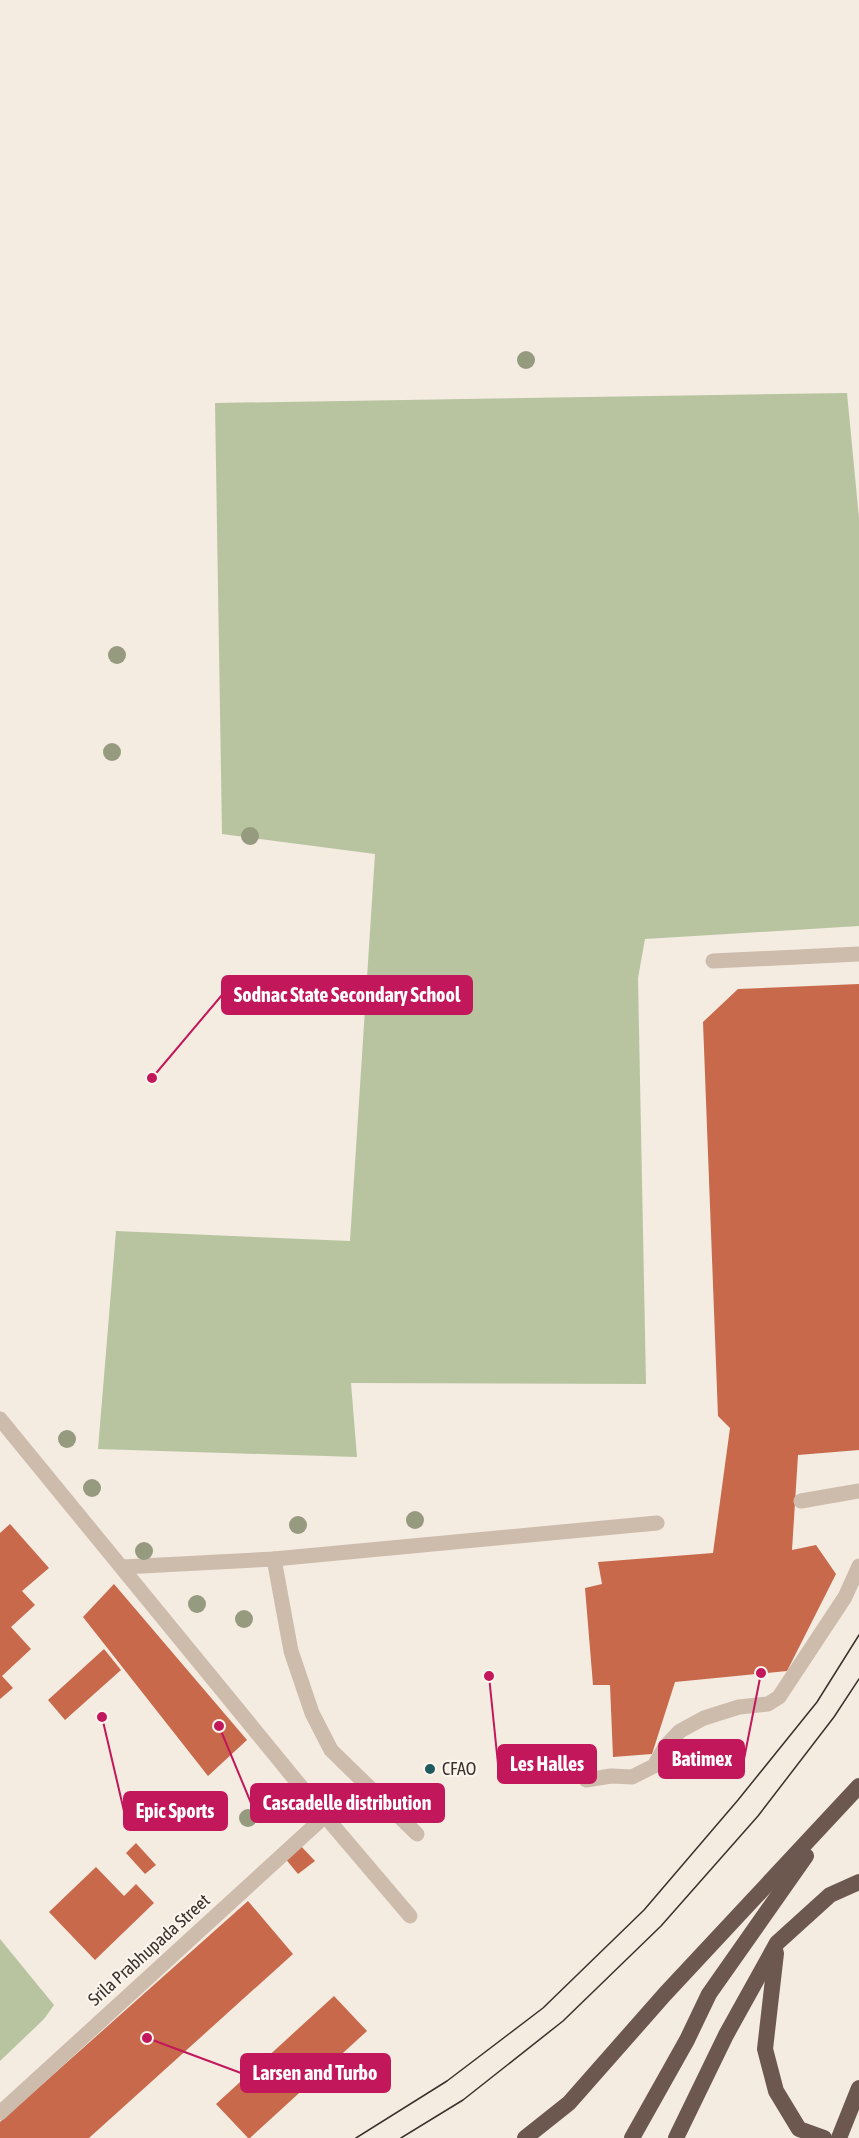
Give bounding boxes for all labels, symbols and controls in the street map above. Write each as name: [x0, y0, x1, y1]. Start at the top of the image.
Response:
callout: Sodnac State Secondary School: [222, 976, 472, 1014]
text: Sodnac State Secondary School: [234, 983, 461, 1006]
callout: Batimex: [659, 1740, 744, 1778]
callout: Les Halles: [498, 1745, 596, 1783]
text: Batimex: [672, 1747, 732, 1770]
text: Les Halles: [510, 1752, 584, 1775]
place label: CFAO: [442, 1758, 476, 1779]
marker: CFAO: [423, 1762, 437, 1776]
callout: Cascadelle distribution: [251, 1784, 444, 1822]
text: Cascadelle distribution: [263, 1791, 431, 1814]
callout: Epic Sports: [124, 1792, 227, 1830]
text: Epic Sports: [136, 1799, 214, 1822]
street label: Srila Prabhupada Street: [83, 1889, 214, 2010]
callout: Larsen and Turbo: [241, 2054, 390, 2092]
text: Larsen and Turbo: [253, 2061, 377, 2084]

